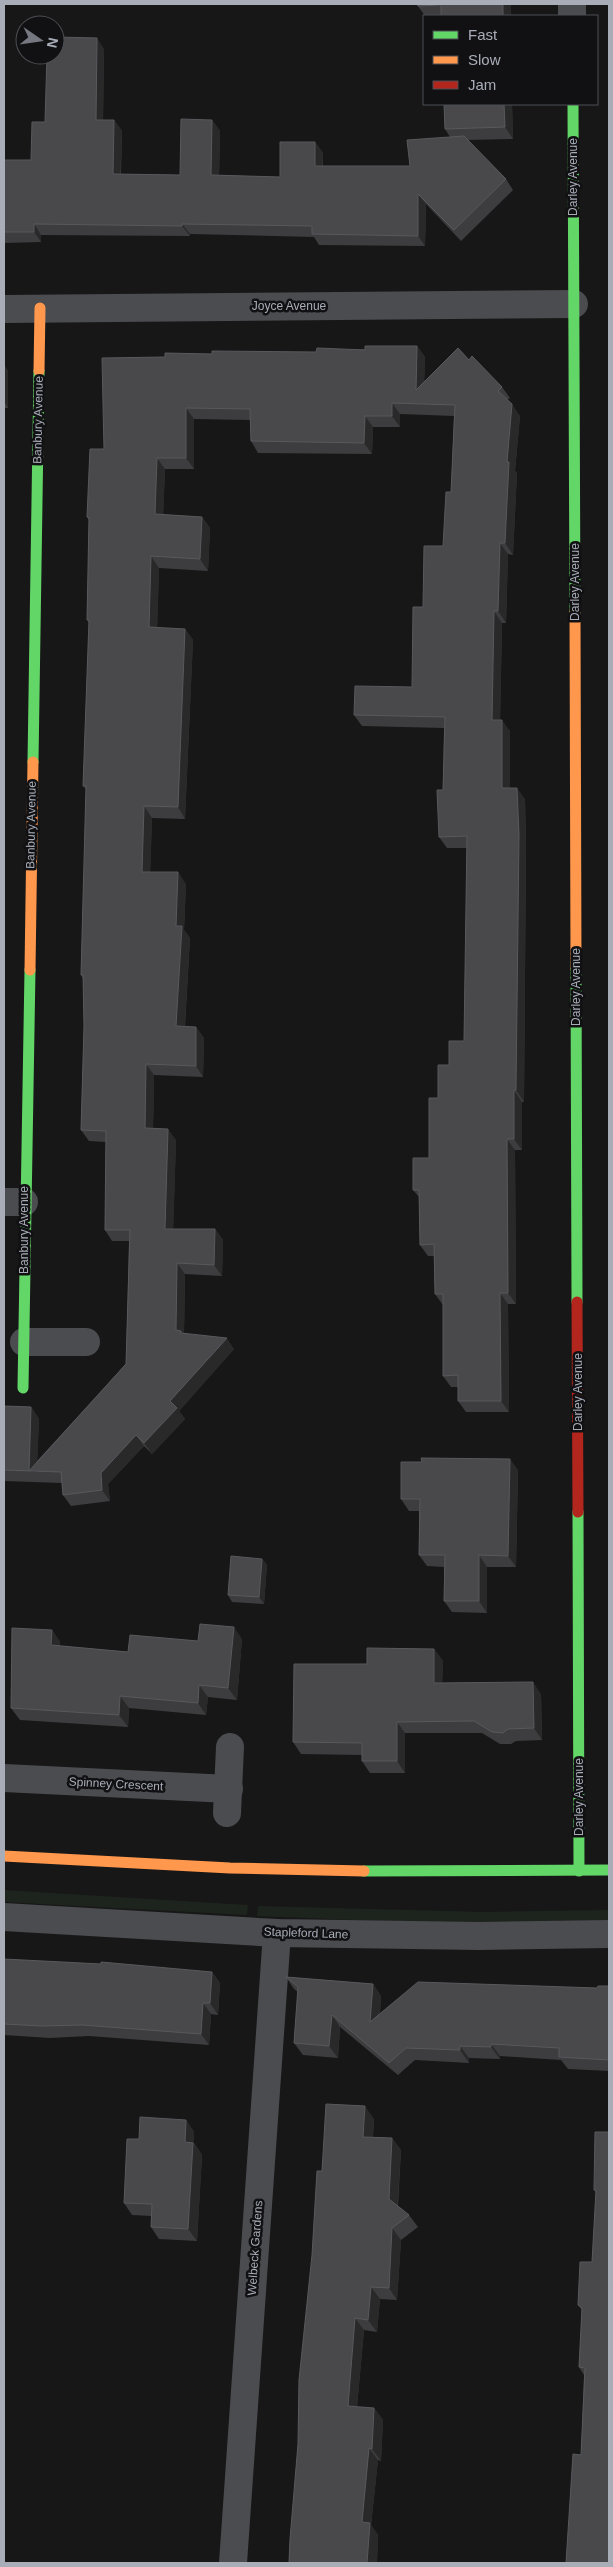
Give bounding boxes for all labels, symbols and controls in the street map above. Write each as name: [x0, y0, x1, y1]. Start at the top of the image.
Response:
north arrow: [15, 15, 65, 65]
legend: [423, 15, 598, 105]
text: Fast: [468, 26, 498, 43]
text: N: [44, 36, 62, 50]
text: Slow: [468, 51, 501, 68]
text: Jam: [468, 76, 496, 93]
street label: Darley Avenue: [566, 138, 580, 216]
street label: Joyce Avenue: [252, 299, 327, 313]
street label: Banbury Avenue: [30, 376, 46, 464]
street label: Darley Avenue: [568, 543, 582, 621]
street label: Banbury Avenue: [23, 781, 39, 869]
street label: Darley Avenue: [569, 948, 583, 1026]
street label: Banbury Avenue: [17, 1186, 31, 1274]
street label: Darley Avenue: [571, 1353, 585, 1431]
street label: Darley Avenue: [572, 1758, 586, 1836]
street label: Spinney Crescent: [68, 1775, 164, 1794]
street label: Stapleford Lane: [263, 1925, 349, 1941]
street label: Welbeck Gardens: [245, 2200, 265, 2296]

